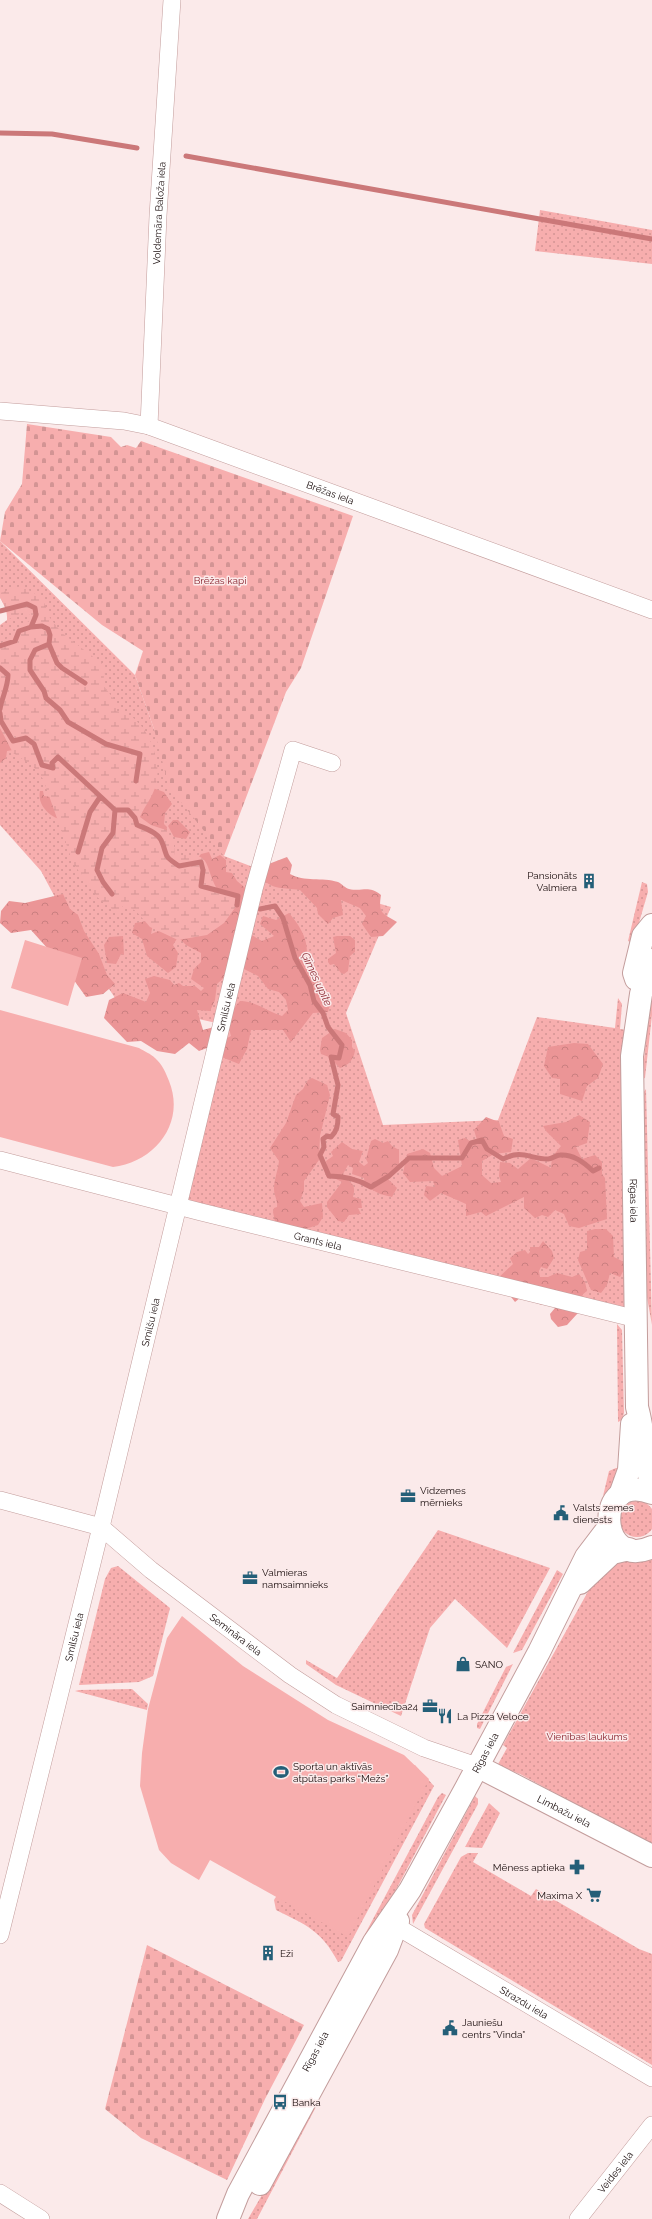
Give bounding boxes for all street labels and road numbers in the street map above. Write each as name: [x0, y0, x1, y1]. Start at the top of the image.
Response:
street label: Voldemāra Baloža iela: [151, 161, 167, 265]
street label: Brēžas iela: [305, 479, 355, 507]
street label: Smilšu iela: [215, 982, 237, 1033]
street label: Rīgas iela: [628, 1179, 639, 1223]
street label: Grants iela: [293, 1230, 343, 1252]
street label: Smilšu iela: [139, 1297, 162, 1348]
street label: Semināra iela: [207, 1611, 264, 1658]
street label: Smilšu iela: [63, 1612, 86, 1663]
street label: Rīgas iela: [470, 1731, 501, 1775]
street label: Limbažu iela: [535, 1793, 592, 1830]
street label: Strazdu iela: [498, 1984, 550, 2021]
street label: Rīgas iela: [300, 2030, 331, 2074]
street label: Veides iela: [596, 2149, 635, 2195]

